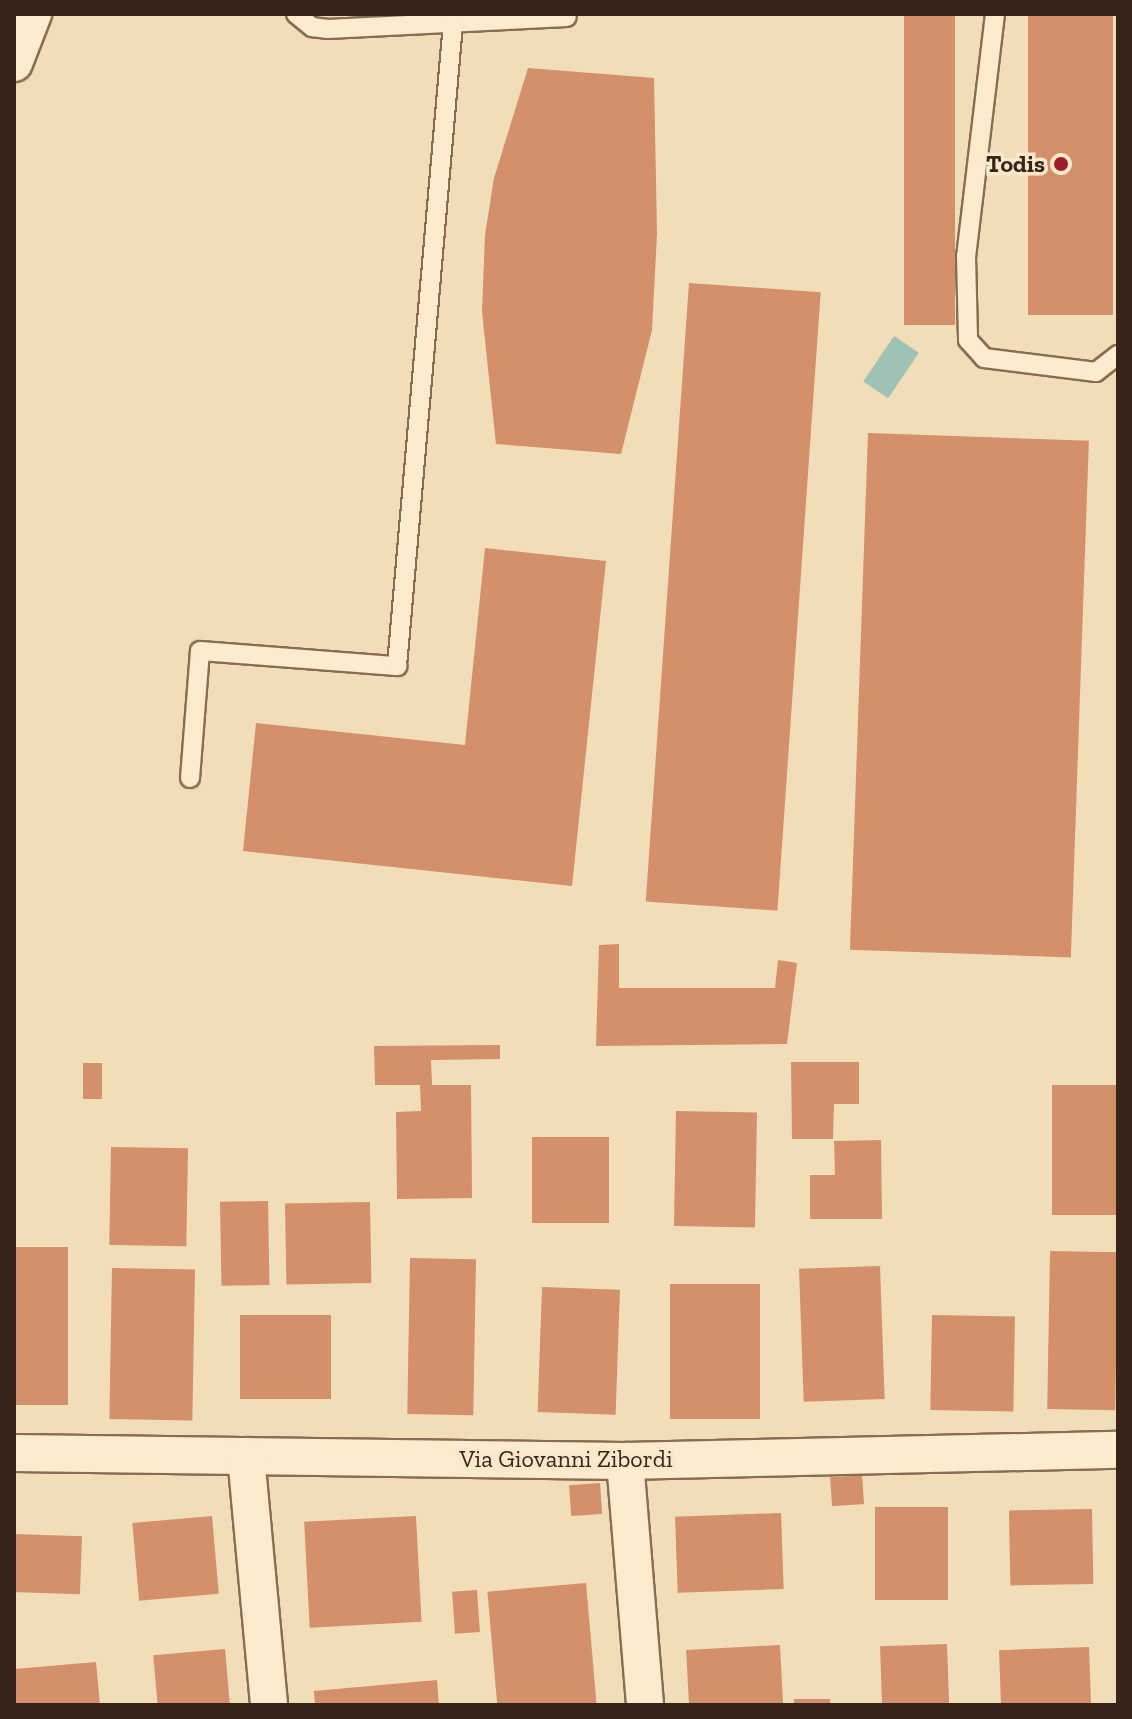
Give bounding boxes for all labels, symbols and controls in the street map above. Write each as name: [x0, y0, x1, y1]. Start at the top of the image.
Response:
place label: Todis: [986, 150, 1045, 178]
marker: Todis: [1052, 155, 1070, 173]
street label: Via Giovanni Zibordi: [459, 1445, 673, 1473]

